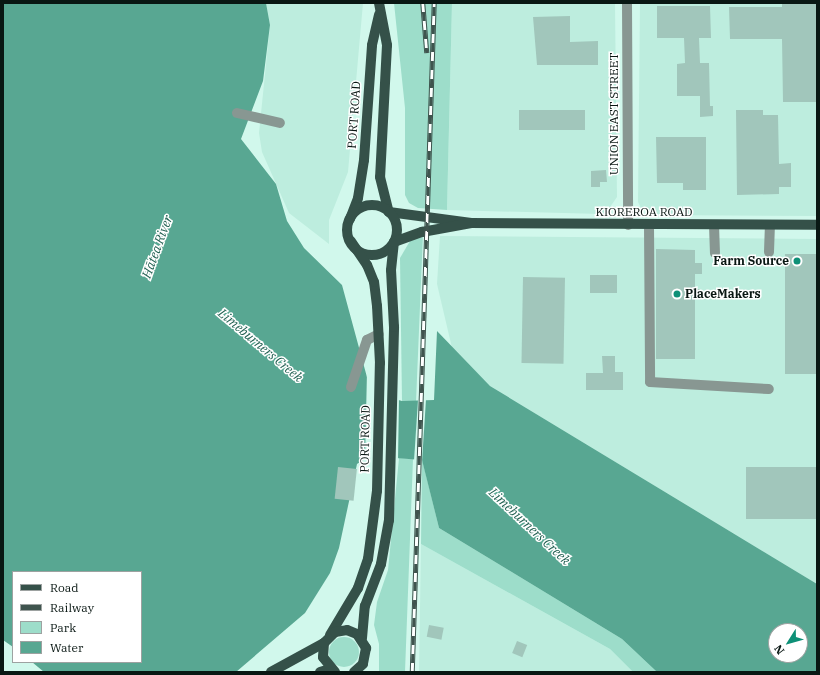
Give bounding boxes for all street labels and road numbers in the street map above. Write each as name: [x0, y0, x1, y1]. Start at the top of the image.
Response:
street label: UNION EAST STREET: [607, 53, 621, 175]
street label: PORT ROAD: [344, 81, 364, 149]
street label: KIOREROA ROAD: [595, 205, 693, 219]
street label: PORT ROAD: [357, 405, 373, 473]

